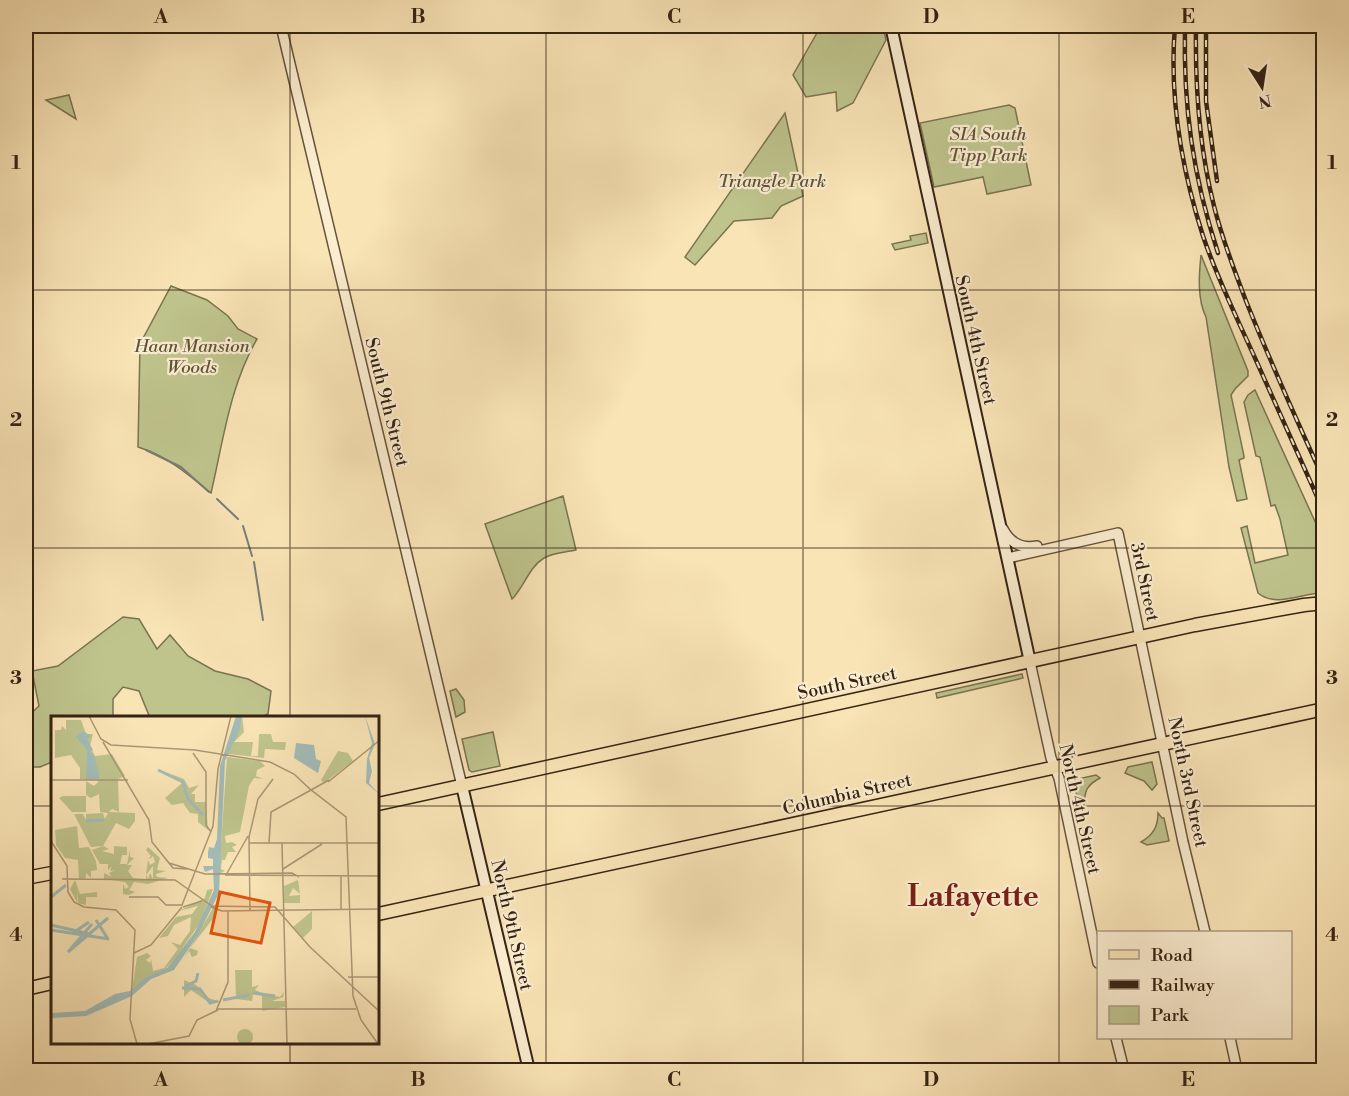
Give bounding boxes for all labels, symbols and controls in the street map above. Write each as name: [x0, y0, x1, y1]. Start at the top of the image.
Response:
text: A: [153, 5, 169, 30]
text: B: [410, 5, 426, 30]
text: C: [667, 5, 681, 30]
text: D: [923, 5, 939, 30]
text: E: [1181, 5, 1195, 30]
north arrow: [1232, 57, 1292, 117]
text: N: [1256, 90, 1273, 112]
park label: SIA South Tipp Park: [948, 123, 1028, 167]
text: 1: [11, 151, 21, 176]
text: 1: [1327, 151, 1337, 176]
park label: Triangle Park: [718, 170, 826, 193]
street label: South 4th Street: [949, 273, 1002, 408]
park label: Haan Mansion Woods: [133, 335, 251, 379]
street label: South 9th Street: [359, 335, 414, 470]
text: 2: [10, 408, 22, 433]
text: 2: [1326, 408, 1338, 433]
street label: 3rd Street: [1125, 540, 1164, 624]
street label: South Street: [795, 662, 899, 705]
text: 3: [10, 666, 22, 691]
text: 3: [1326, 666, 1338, 691]
street label: North 3rd Street: [1162, 715, 1213, 850]
inset map: [51, 716, 380, 1045]
street label: North 4th Street: [1053, 742, 1106, 877]
street label: Columbia Street: [780, 768, 914, 821]
street label: North 9th Street: [485, 858, 538, 993]
district label: Lafayette: [907, 878, 1039, 916]
text: 4: [9, 923, 23, 948]
text: 4: [1325, 923, 1339, 948]
legend: [1097, 931, 1292, 1039]
text: Road: [1151, 944, 1194, 967]
text: Railway: [1151, 974, 1215, 997]
text: Park: [1151, 1004, 1190, 1027]
text: A: [153, 1068, 169, 1093]
text: B: [410, 1068, 426, 1093]
text: C: [667, 1068, 681, 1093]
text: D: [923, 1068, 939, 1093]
text: E: [1181, 1068, 1195, 1093]

